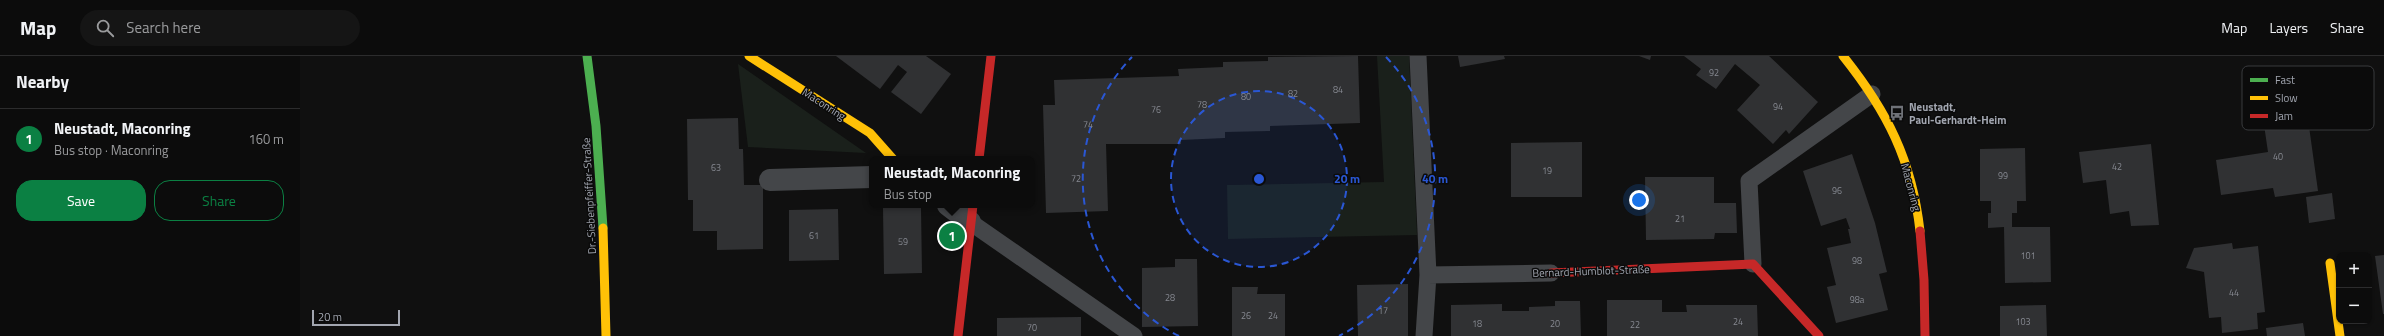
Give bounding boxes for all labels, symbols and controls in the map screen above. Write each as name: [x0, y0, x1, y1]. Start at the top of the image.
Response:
search box: [80, 10, 360, 46]
text: Map: [20, 13, 56, 42]
text: Search here: [126, 16, 201, 39]
icon: search: [94, 17, 116, 39]
text: Map: [2221, 17, 2247, 38]
text: Layers: [2269, 17, 2308, 38]
text: Share: [2330, 17, 2364, 38]
house number: 92: [1709, 66, 1719, 79]
legend: [2242, 66, 2374, 130]
text: Nearby: [16, 69, 69, 95]
text: Fast: [2275, 72, 2295, 88]
house number: 84: [1333, 83, 1343, 96]
street label: Maconring: [799, 84, 849, 124]
house number: 82: [1288, 87, 1298, 100]
house number: 80: [1241, 90, 1251, 103]
text: Slow: [2275, 90, 2298, 106]
house number: 78: [1197, 98, 1207, 111]
place label: Neustadt, Paul-Gerhardt-Heim: [1909, 99, 2006, 128]
house number: 94: [1773, 100, 1783, 113]
house number: 76: [1151, 103, 1161, 116]
bus stop icon: Neustadt, Paul-Gerhardt-Heim: [1888, 104, 1906, 122]
text: Jam: [2275, 108, 2293, 124]
text: Neustadt, Maconring: [54, 117, 191, 140]
house number: 74: [1083, 118, 1093, 131]
text: 1: [25, 129, 33, 149]
text: 160 m: [248, 129, 284, 149]
street label: Dr.-Siebenpfeiffer-Straße: [578, 137, 600, 255]
text: Bus stop · Maconring: [54, 140, 169, 160]
house number: 40: [2273, 150, 2283, 163]
popup: [869, 156, 1035, 208]
house number: 42: [2112, 160, 2122, 173]
house number: 63: [711, 161, 721, 174]
text: Neustadt, Maconring: [884, 161, 1020, 184]
street label: Maconring: [1897, 161, 1925, 213]
house number: 19: [1542, 164, 1552, 177]
text: 20 m: [1334, 169, 1360, 188]
text: 40 m: [1422, 169, 1448, 188]
house number: 99: [1998, 169, 2008, 182]
house number: 72: [1071, 172, 1081, 185]
centre of rings: [1252, 172, 1266, 186]
button: Save: [16, 180, 146, 221]
button: Share: [154, 180, 284, 221]
text: Bus stop: [884, 184, 932, 204]
house number: 96: [1832, 184, 1842, 197]
your location: [1629, 190, 1649, 210]
house number: 21: [1675, 212, 1685, 225]
pin: 1: [939, 221, 965, 251]
house number: 61: [809, 229, 819, 242]
house number: 59: [898, 235, 908, 248]
house number: 101: [2020, 249, 2036, 262]
map controls: [2336, 252, 2372, 324]
button: +: [2336, 252, 2372, 288]
house number: 98: [1852, 254, 1862, 267]
street label: Bernard-Humblot-Straße: [1532, 261, 1650, 281]
house number: 44: [2229, 286, 2239, 299]
button: −: [2336, 288, 2372, 324]
house number: 28: [1165, 291, 1175, 304]
house number: 98a: [1850, 293, 1865, 306]
house number: 17: [1378, 304, 1388, 317]
scale bar: [312, 308, 400, 327]
text: 20 m: [318, 309, 342, 325]
house number: 26: [1241, 309, 1251, 322]
house number: 24: [1268, 309, 1278, 322]
house number: 24: [1733, 315, 1743, 328]
house number: 103: [2015, 315, 2031, 328]
house number: 18: [1472, 317, 1482, 330]
house number: 20: [1550, 317, 1560, 330]
house number: 22: [1630, 318, 1640, 331]
house number: 70: [1027, 321, 1037, 334]

